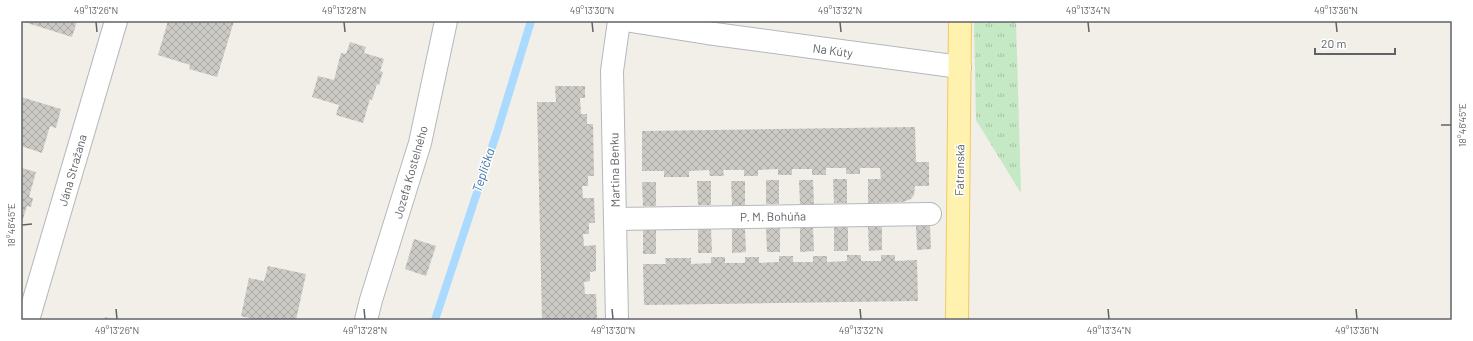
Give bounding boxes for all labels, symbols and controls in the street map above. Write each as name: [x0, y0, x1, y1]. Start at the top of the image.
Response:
text: 49°13'26"N: [74, 4, 118, 16]
text: 49°13'28"N: [322, 4, 366, 16]
text: 49°13'30"N: [570, 4, 614, 16]
text: 49°13'32"N: [818, 4, 862, 16]
text: 49°13'34"N: [1066, 4, 1110, 16]
text: 49°13'36"N: [1314, 4, 1358, 16]
scale bar: [1315, 30, 1395, 56]
text: 20 m: [1321, 36, 1347, 50]
street label: Na Kúty: [812, 40, 854, 60]
text: 18°46'45"E: [1456, 103, 1468, 147]
street label: Jozefa Kostelného: [390, 124, 430, 220]
street label: Jána Stražana: [55, 133, 89, 207]
street label: Martina Benku: [606, 133, 622, 207]
street label: Fatranská: [952, 144, 966, 196]
water label: Teplička: [468, 146, 498, 194]
text: 18°46'45"E: [5, 203, 17, 247]
street label: P. M. Bohúňa: [740, 208, 806, 224]
text: 49°13'26"N: [95, 324, 139, 336]
text: 49°13'28"N: [343, 324, 387, 336]
text: 49°13'30"N: [591, 324, 635, 336]
text: 49°13'32"N: [839, 324, 883, 336]
text: 49°13'34"N: [1087, 324, 1131, 336]
text: 49°13'36"N: [1335, 324, 1379, 336]

